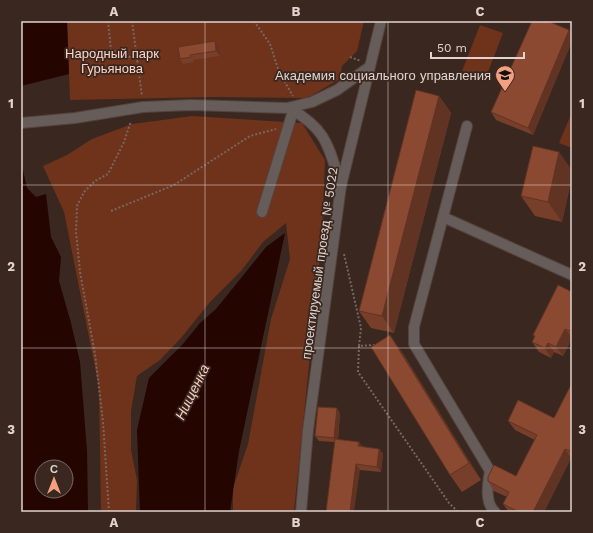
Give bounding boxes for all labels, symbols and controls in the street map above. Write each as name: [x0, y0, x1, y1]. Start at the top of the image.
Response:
text: A: [110, 4, 119, 19]
text: B: [292, 4, 301, 19]
text: C: [476, 4, 485, 19]
scale bar: [431, 34, 524, 60]
text: 50 m: [437, 41, 467, 55]
park label: Народный парк Гурьянова: [65, 46, 159, 76]
school or university icon: Академия социального управления: [494, 64, 516, 92]
place label: Академия социального управления: [275, 68, 491, 83]
text: 1: [8, 96, 14, 111]
text: 1: [579, 96, 585, 111]
street label: проектируемый проезд № 5022: [299, 166, 340, 360]
text: 2: [7, 259, 15, 274]
text: 2: [578, 259, 586, 274]
water label: Нищенка: [172, 361, 212, 422]
text: 3: [7, 422, 15, 437]
text: 3: [578, 422, 586, 437]
north arrow: [34, 459, 74, 499]
text: С: [50, 463, 58, 476]
text: A: [110, 515, 119, 530]
text: B: [292, 515, 301, 530]
text: C: [476, 515, 485, 530]

